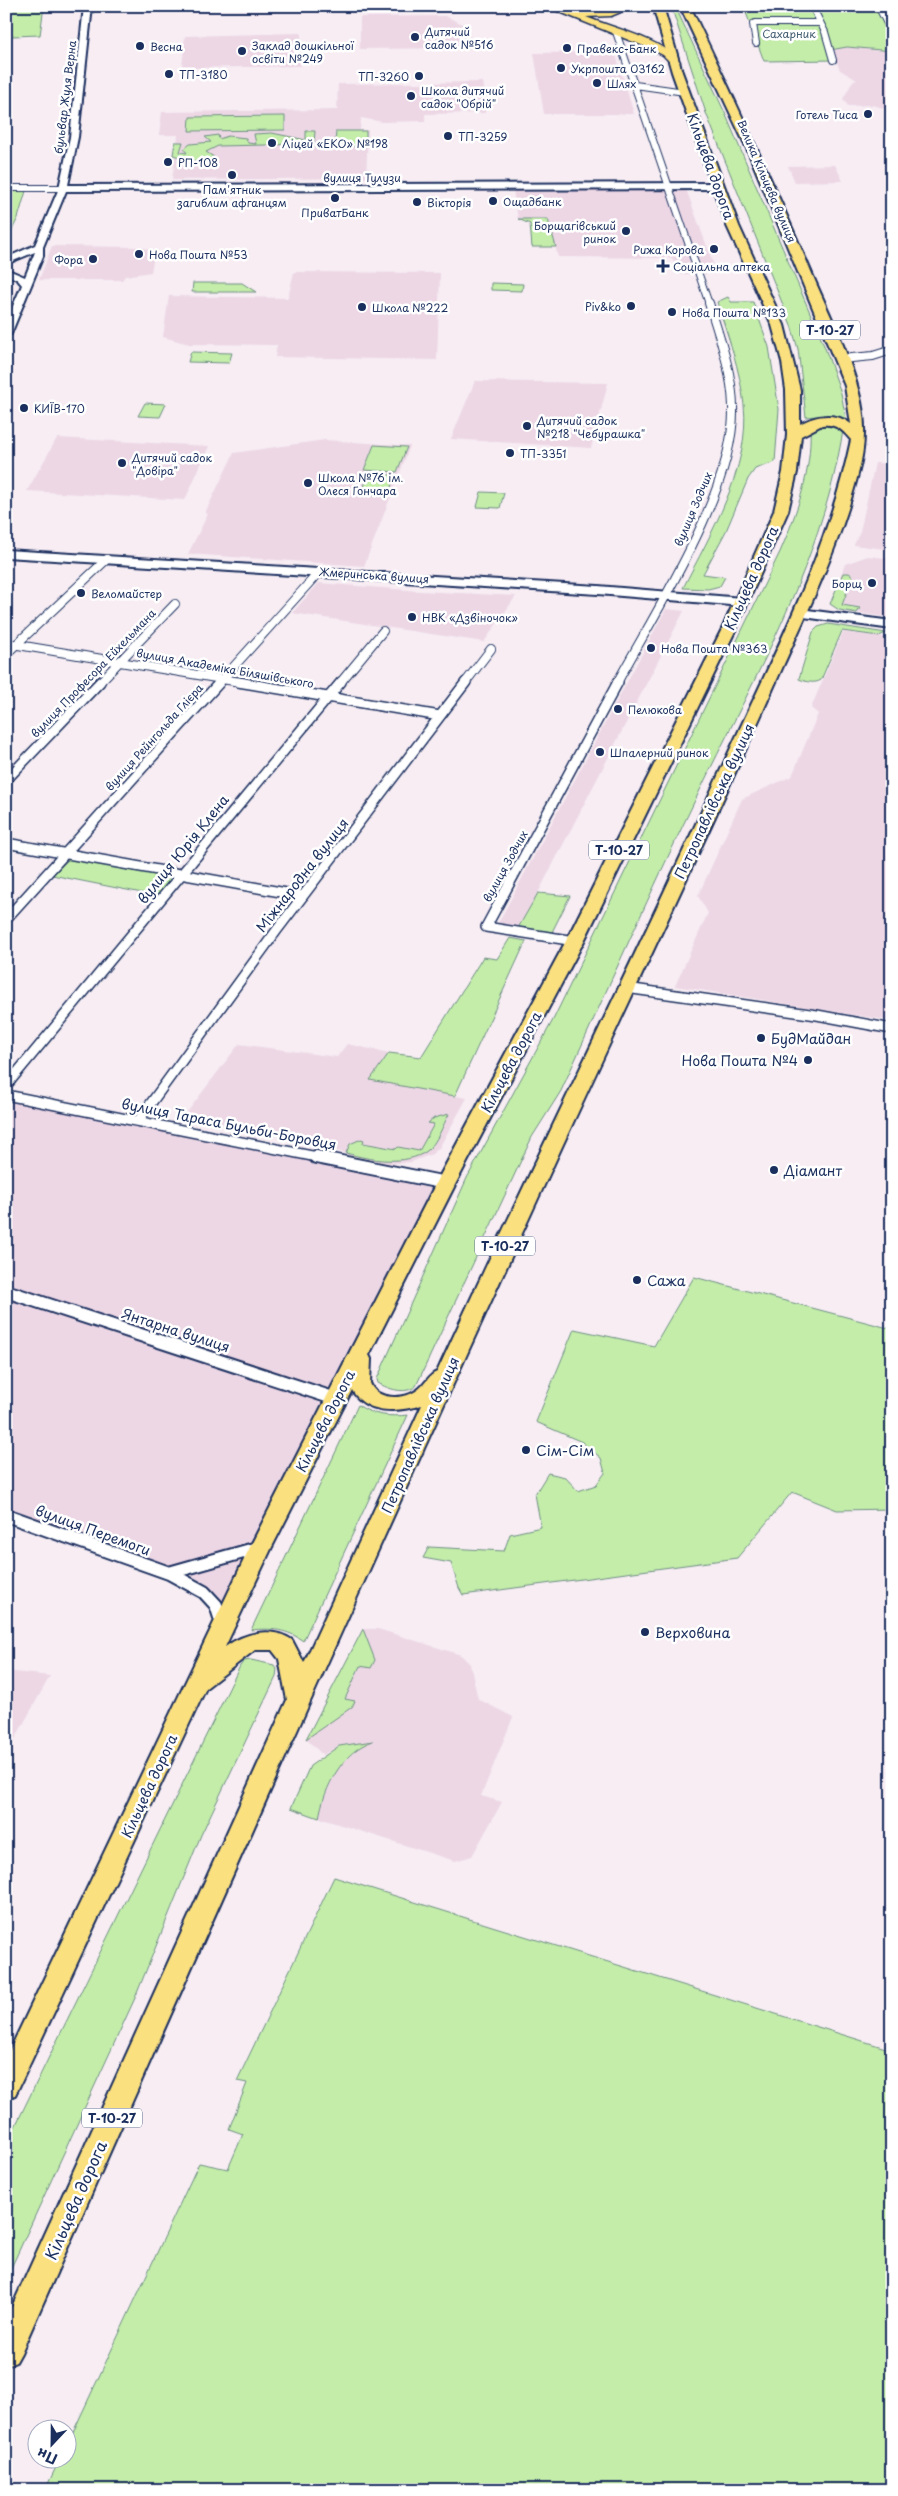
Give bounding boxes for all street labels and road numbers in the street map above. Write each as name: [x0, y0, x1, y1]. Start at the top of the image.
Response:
street label: бульвар Жуля Верна: [50, 39, 80, 155]
street label: Кільцева дорога: [682, 110, 740, 223]
street label: Велика Кільцева вулиця: [733, 117, 801, 245]
street label: вулиця Тулузи: [323, 169, 401, 186]
road number: Т-10-27: [800, 320, 860, 340]
street label: вулиця Зодчих: [670, 469, 716, 549]
street label: Кільцева дорога: [719, 522, 784, 634]
street label: Жмеринська вулиця: [318, 563, 430, 587]
street label: вулиця Професора Ейхельмана: [27, 605, 159, 741]
street label: вулиця Академіка Біляшівського: [135, 644, 315, 692]
street label: вулиця Рейнгольда Глієра: [101, 680, 207, 794]
street label: Петропавлівська вулиця: [669, 720, 759, 882]
street label: вулиця Юрія Клена: [132, 790, 234, 908]
street label: Міжнародна вулиця: [251, 814, 353, 936]
street label: вулиця Зодчих: [478, 827, 532, 905]
road number: Т-10-27: [589, 840, 649, 860]
street label: Кільцева дорога: [475, 1007, 547, 1116]
street label: вулиця Тараса Бульби-Боровця: [120, 1093, 338, 1155]
road number: Т-10-27: [475, 1236, 535, 1256]
street label: Янтарна вулиця: [119, 1303, 233, 1357]
street label: Петропавлівська вулиця: [376, 1353, 464, 1517]
street label: Кільцева дорога: [290, 1366, 360, 1476]
street label: вулиця Перемоги: [33, 1499, 153, 1561]
street label: Кільцева дорога: [116, 1730, 182, 1841]
road number: Т-10-27: [82, 2108, 142, 2128]
street label: Кільцева дорога: [38, 2137, 112, 2263]

